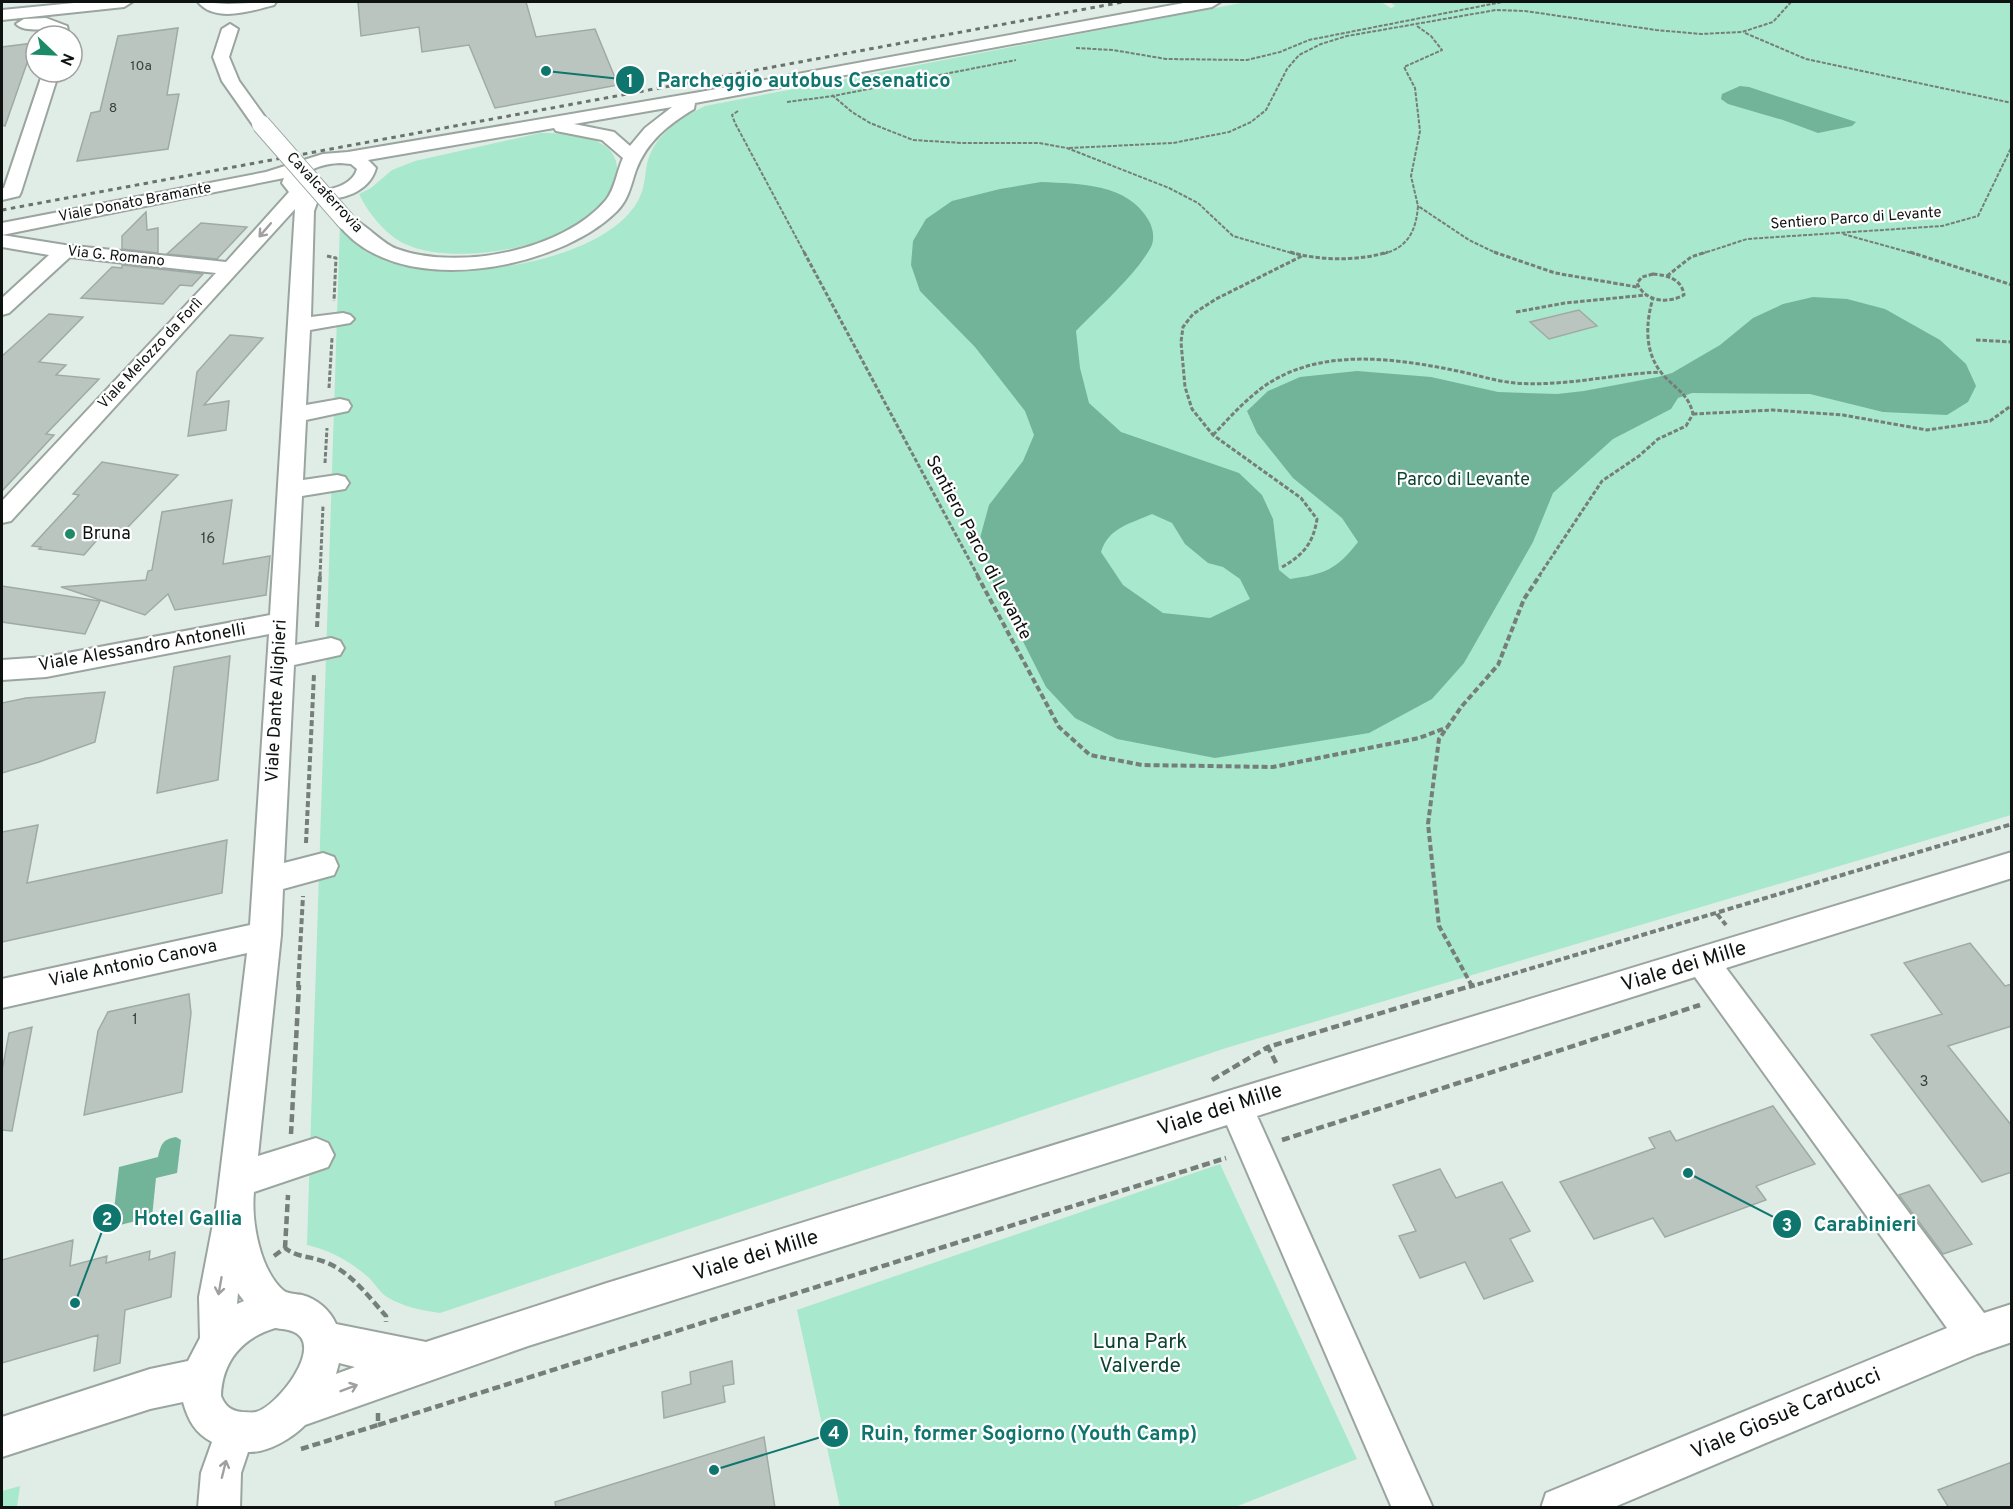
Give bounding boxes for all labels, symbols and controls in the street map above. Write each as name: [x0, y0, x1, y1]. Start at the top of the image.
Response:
north arrow: [24, 24, 84, 84]
text: N: [55, 50, 77, 68]
house number: 10a: [130, 58, 152, 75]
callout: Parcheggio autobus Cesenatico: [615, 61, 963, 99]
text: Parcheggio autobus Cesenatico: [657, 69, 951, 95]
text: 1: [626, 71, 634, 94]
house number: 8: [109, 100, 117, 117]
street label: Cavalcaferrovia: [282, 149, 366, 237]
street label: Viale Donato Bramante: [57, 179, 213, 227]
street label: Sentiero Parco di Levante: [1770, 204, 1942, 234]
one-way arrow: [258, 222, 272, 237]
street label: Via G. Romano: [66, 242, 166, 272]
street label: Viale Melozzo da Forlì: [95, 294, 207, 414]
street label: Sentiero Parco di Levante: [920, 452, 1036, 644]
park label: Parco di Levante: [1396, 469, 1530, 492]
place label: Bruna: [82, 523, 131, 546]
marker: Bruna: [63, 527, 77, 541]
house number: 16: [201, 530, 215, 549]
street label: Viale Alessandro Antonelli: [37, 618, 247, 678]
street label: Viale Dante Alighieri: [261, 619, 293, 783]
street label: Viale Antonio Canova: [47, 935, 219, 993]
street label: Viale dei Mille: [1618, 935, 1750, 999]
house number: 1: [132, 1011, 138, 1030]
house number: 3: [1919, 1073, 1929, 1092]
street label: Viale dei Mille: [1154, 1077, 1286, 1143]
callout: Hotel Gallia: [92, 1199, 254, 1237]
callout: Carabinieri: [1772, 1205, 1929, 1243]
text: Hotel Gallia: [134, 1207, 242, 1233]
text: 2: [101, 1209, 113, 1232]
text: Carabinieri: [1813, 1213, 1917, 1239]
text: 3: [1782, 1215, 1792, 1238]
street label: Viale dei Mille: [690, 1224, 822, 1288]
one-way arrow: [214, 1275, 225, 1295]
park label: Luna Park Valverde: [1093, 1329, 1187, 1380]
street label: Viale Giosuè Carducci: [1687, 1362, 1885, 1466]
one-way arrow: [339, 1382, 358, 1393]
callout: Ruin, former Sogiorno (Youth Camp): [819, 1414, 1209, 1452]
text: Ruin, former Sogiorno (Youth Camp): [861, 1422, 1197, 1448]
text: 4: [828, 1423, 840, 1446]
one-way arrow: [218, 1460, 230, 1479]

